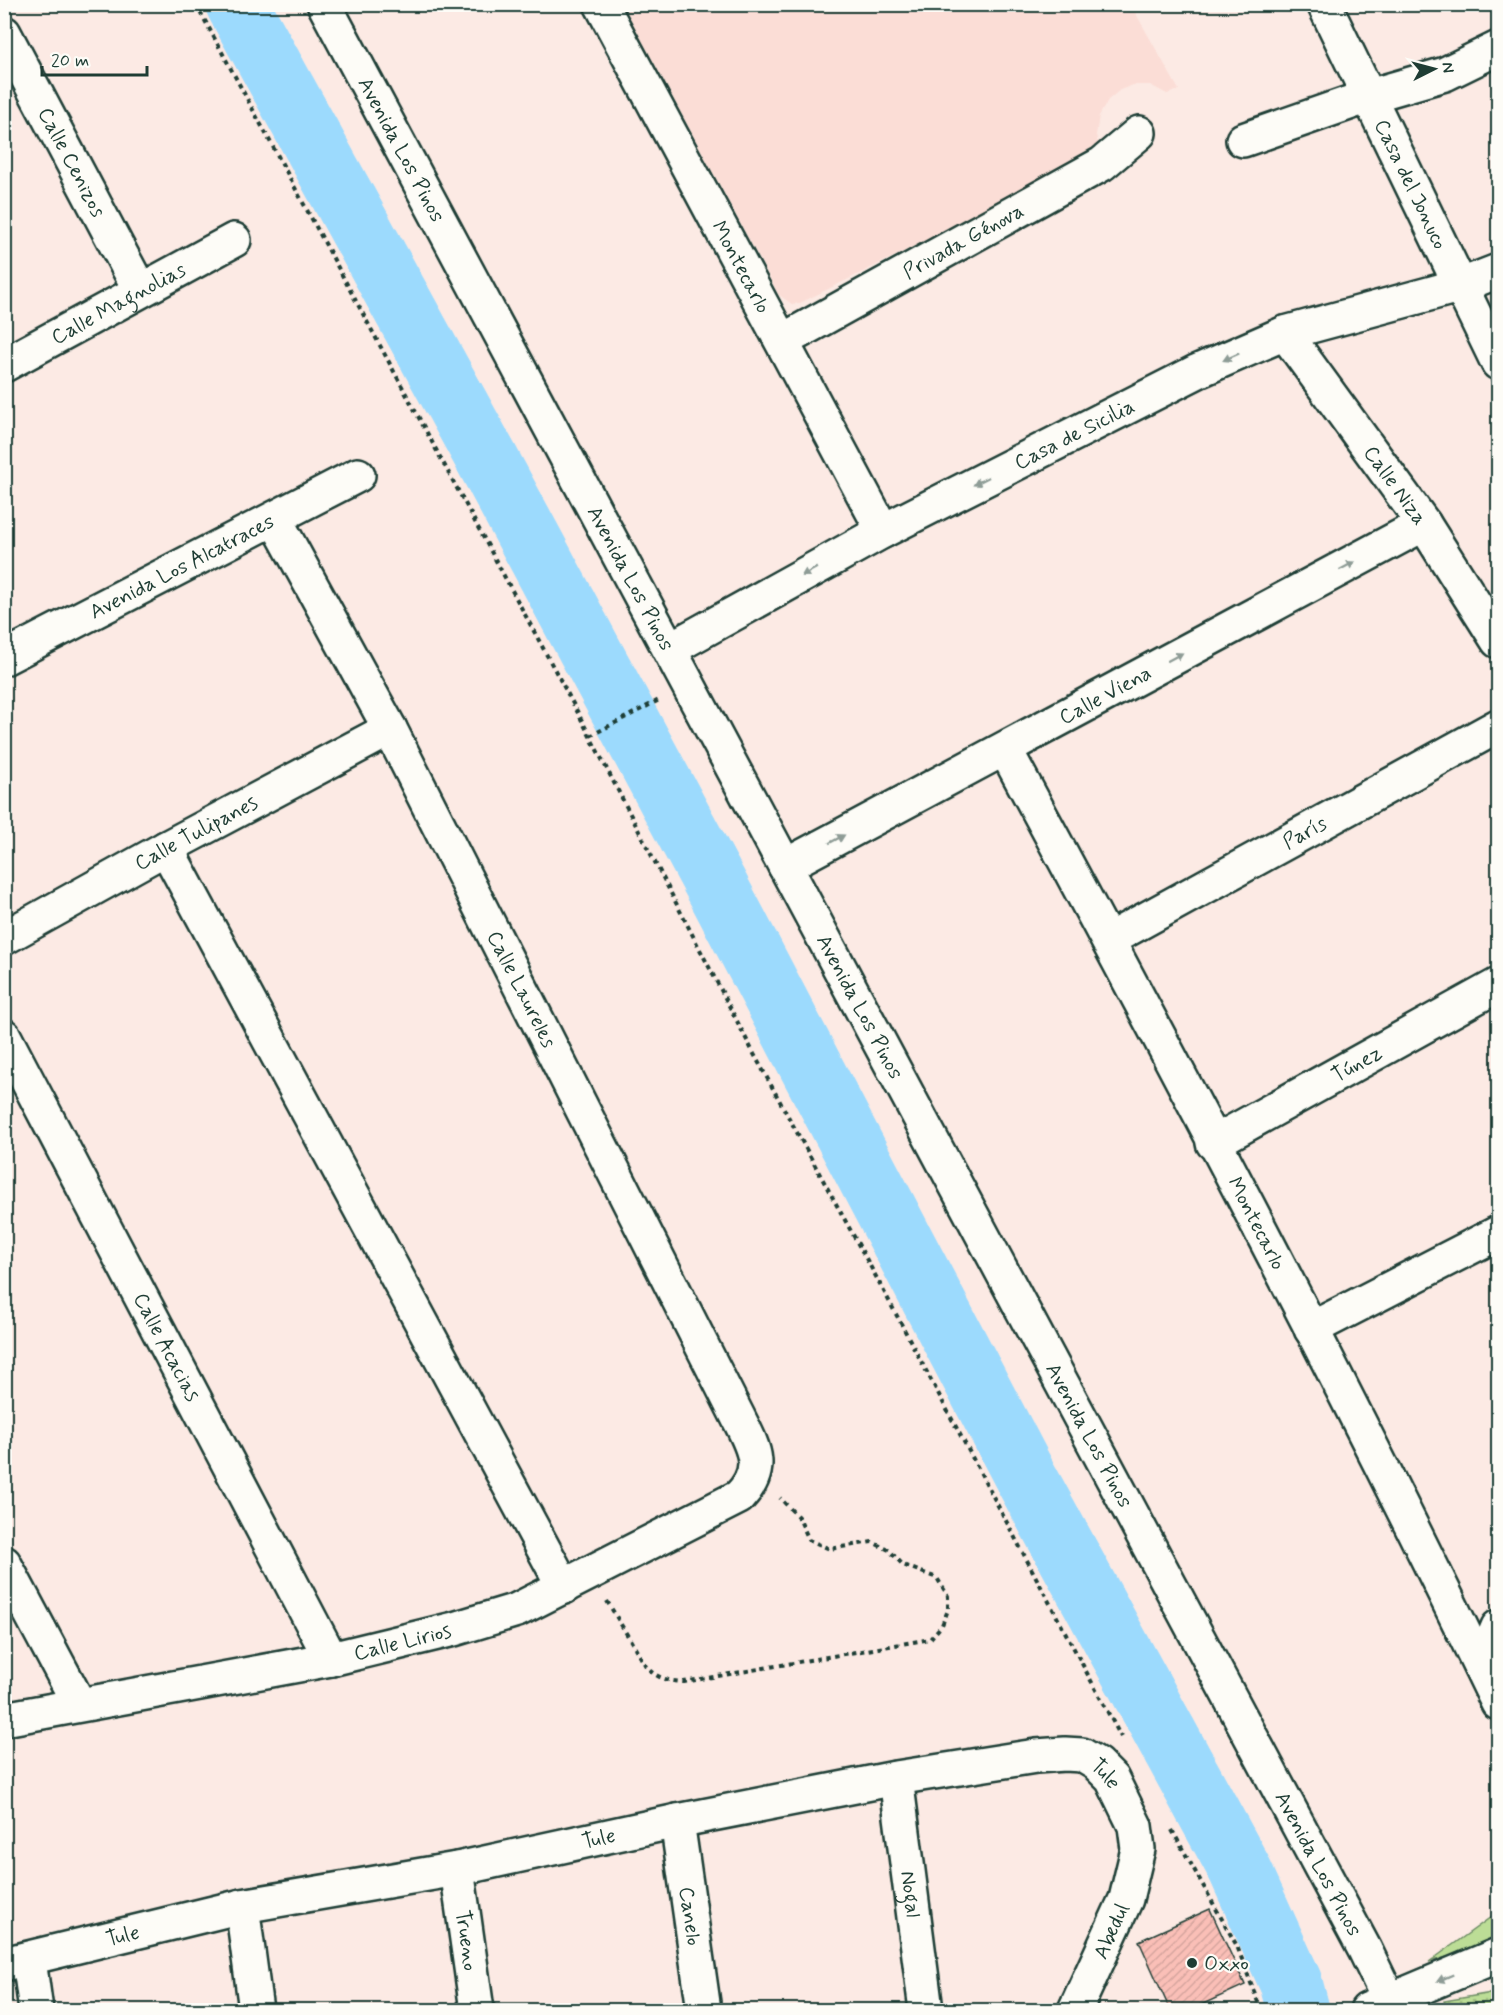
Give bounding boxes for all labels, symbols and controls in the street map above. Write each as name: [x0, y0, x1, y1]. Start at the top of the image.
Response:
scale bar: [42, 39, 147, 77]
north arrow: [1404, 39, 1464, 99]
text: 20 m: [51, 49, 89, 73]
text: N: [1436, 61, 1458, 74]
street label: Avenida Los Pinos: [351, 73, 451, 227]
street label: Calle Cenizos: [31, 103, 112, 222]
street label: Casa del Jonuco: [1367, 115, 1454, 254]
street label: Privada Génova: [898, 197, 1029, 286]
street label: Montecarlo: [704, 216, 777, 318]
street label: Calle Magnolias: [47, 256, 191, 352]
one-way arrow: [1223, 352, 1240, 361]
street label: Casa de Sicilia: [1010, 392, 1140, 477]
street label: Calle Niza: [1356, 440, 1433, 531]
one-way arrow: [973, 476, 990, 486]
street label: Avenida Los Pinos: [580, 501, 680, 656]
street label: Avenida Los Alcatraces: [85, 508, 279, 626]
one-way arrow: [1339, 561, 1356, 570]
one-way arrow: [800, 567, 817, 577]
one-way arrow: [1167, 653, 1184, 662]
street label: Calle Viena: [1054, 659, 1157, 732]
street label: Calle Tulipanes: [130, 789, 263, 878]
street label: París: [1278, 810, 1332, 857]
one-way arrow: [829, 834, 846, 844]
street label: Calle Laureles: [480, 926, 563, 1053]
street label: Avenida Los Pinos: [809, 930, 910, 1084]
street label: Túnez: [1327, 1039, 1387, 1090]
street label: Montecarlo: [1220, 1172, 1292, 1275]
street label: Calle Acacias: [126, 1288, 206, 1407]
street label: Avenida Los Pinos: [1039, 1358, 1139, 1513]
street label: Calle Lirios: [351, 1617, 454, 1668]
street label: Tule: [1084, 1752, 1128, 1794]
street label: Avenida Los Pinos: [1268, 1787, 1368, 1941]
street label: Tule: [579, 1822, 618, 1856]
street label: Nogal: [893, 1869, 927, 1919]
street label: Canelo: [672, 1885, 708, 1948]
street label: Abedul: [1087, 1899, 1137, 1964]
street label: Trueno: [448, 1908, 484, 1973]
street label: Tule: [103, 1918, 143, 1954]
place label: Oxxo: [1204, 1950, 1249, 1978]
marker: Oxxo: [1185, 1956, 1199, 1970]
one-way arrow: [1435, 1973, 1453, 1983]

